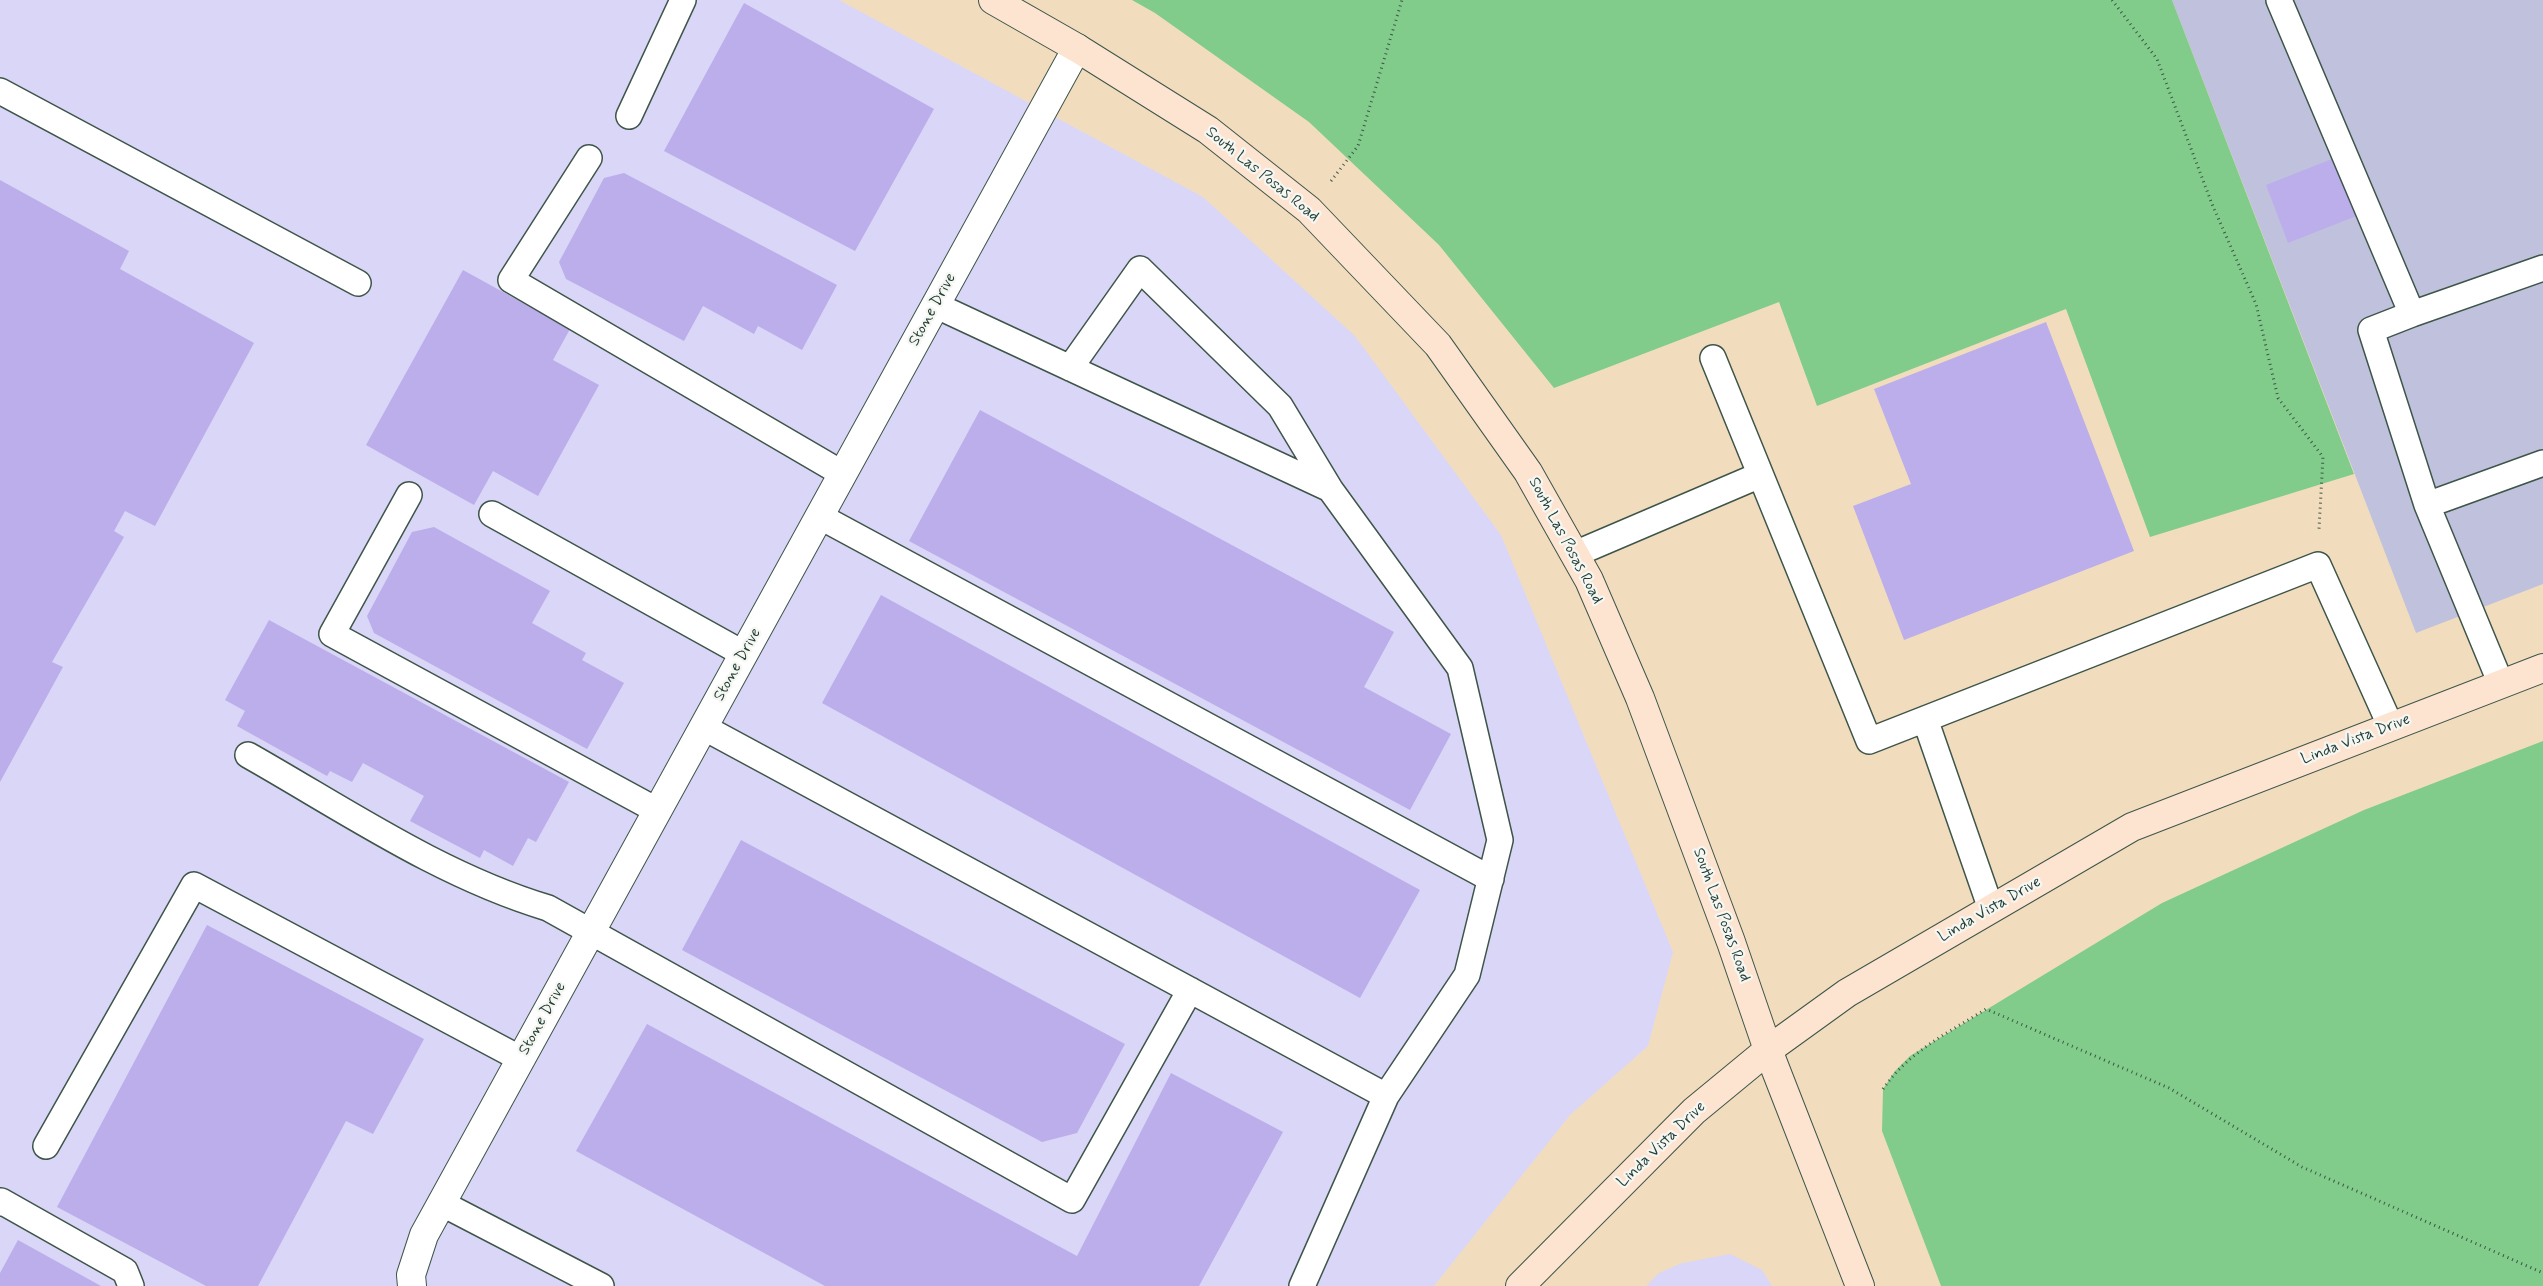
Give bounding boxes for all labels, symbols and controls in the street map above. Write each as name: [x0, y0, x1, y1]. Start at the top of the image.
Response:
street label: South Las Posas Road: [1201, 123, 1323, 227]
street label: Stone Drive: [905, 270, 961, 350]
street label: South Las Posas Road: [1523, 474, 1607, 608]
street label: Stone Drive: [710, 625, 766, 705]
street label: Linda Vista Drive: [2299, 710, 2413, 770]
street label: South Las Posas Road: [1688, 846, 1754, 984]
street label: Linda Vista Drive: [1935, 873, 2045, 947]
street label: Stone Drive: [515, 979, 571, 1059]
street label: Linda Vista Drive: [1614, 1098, 1710, 1192]

